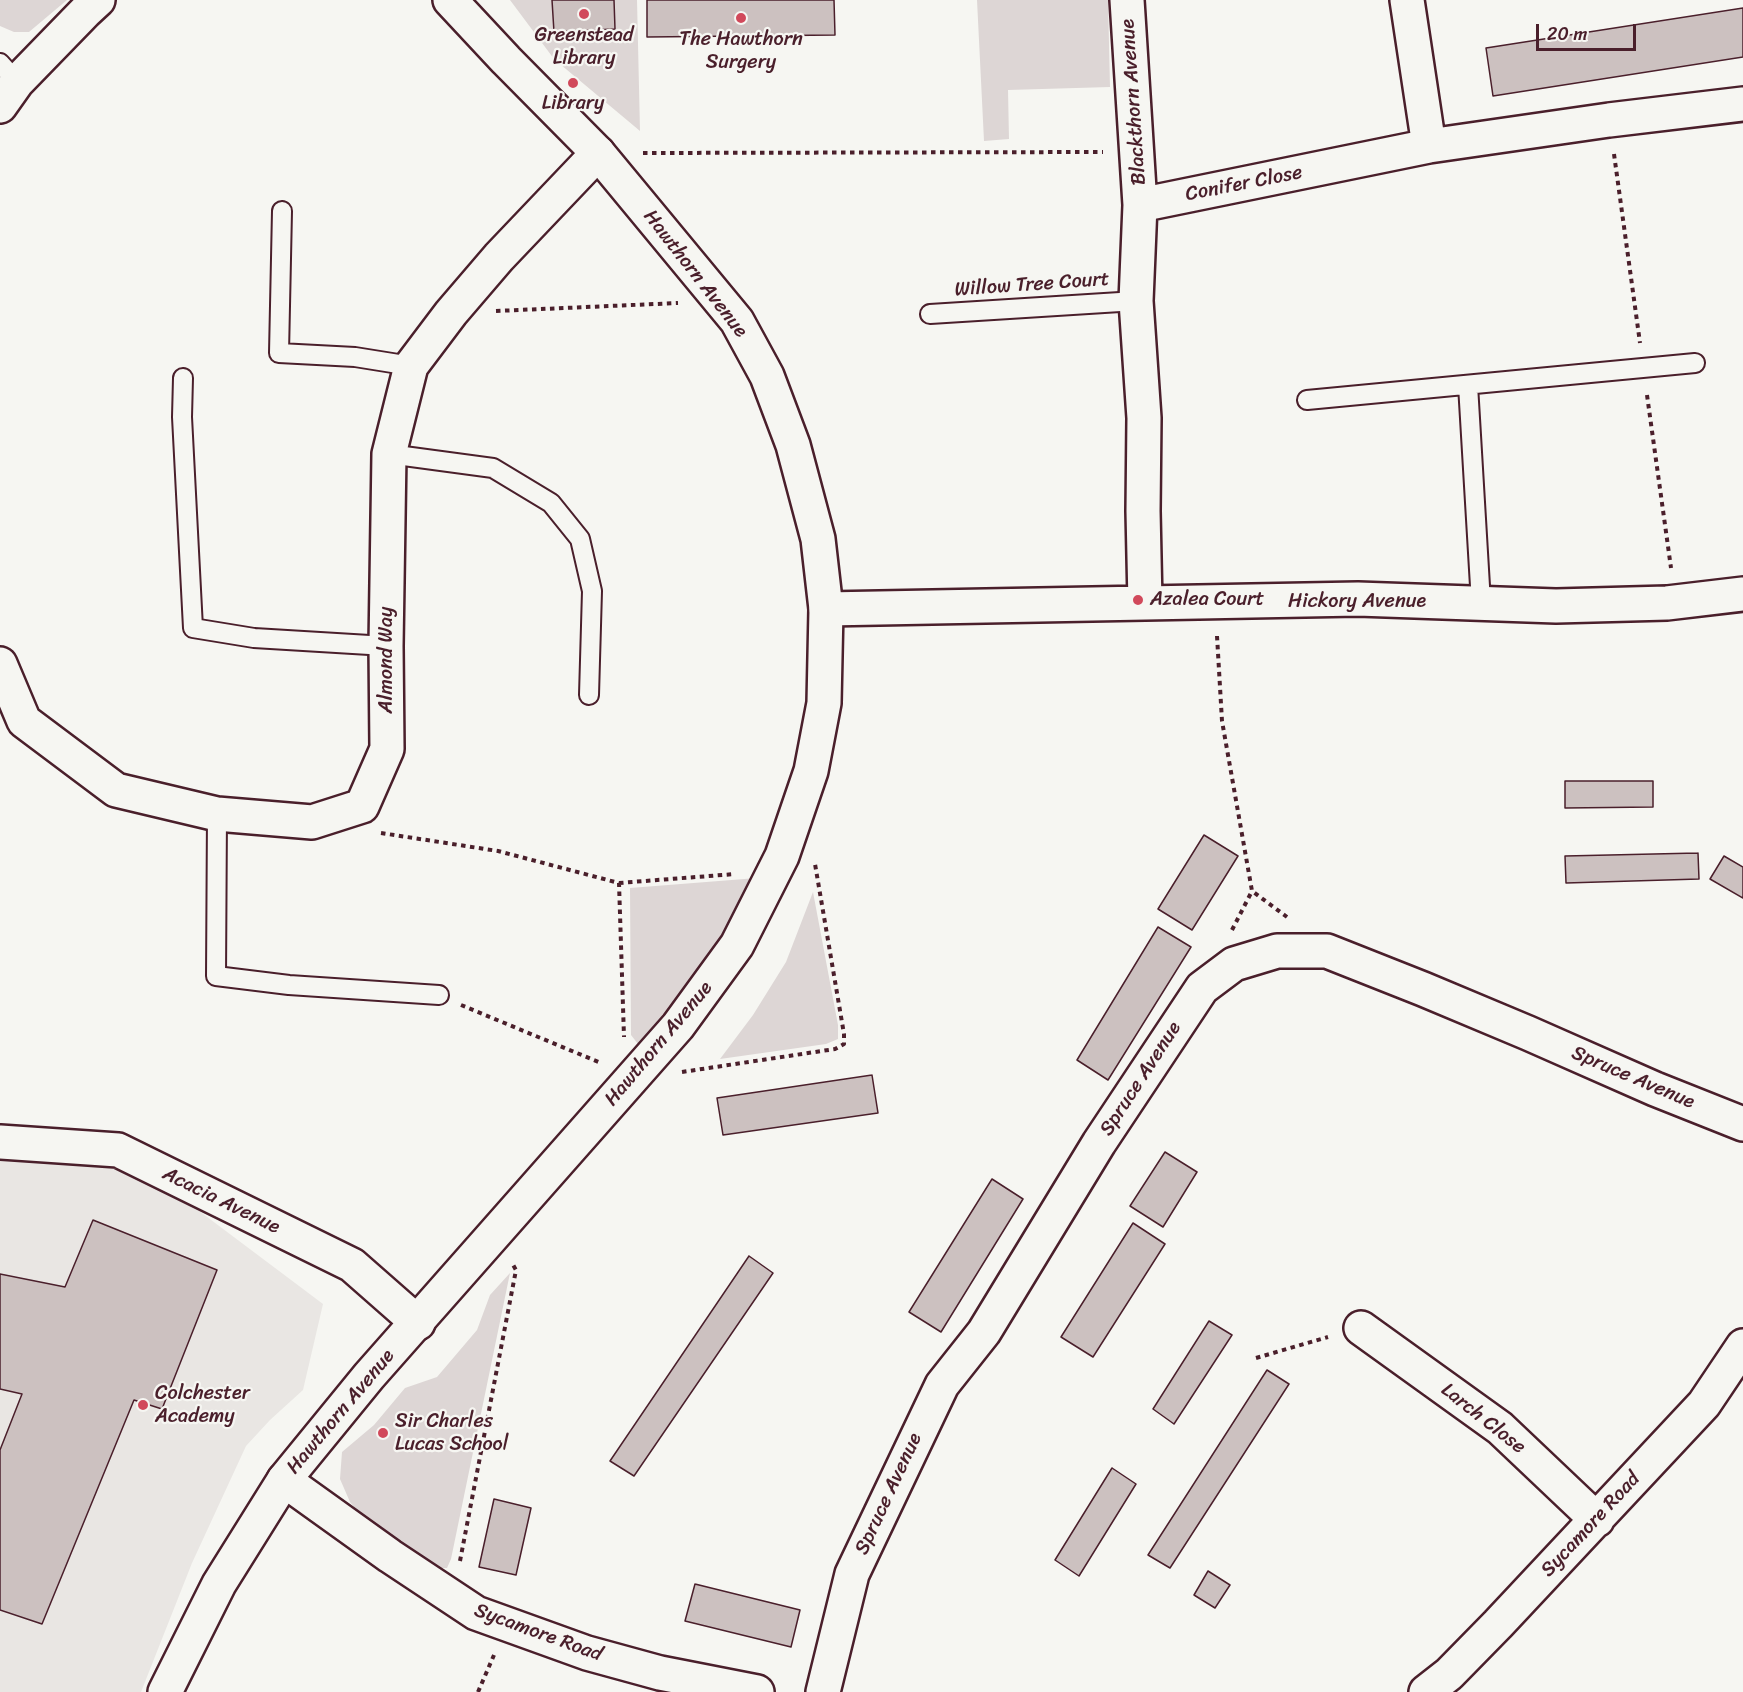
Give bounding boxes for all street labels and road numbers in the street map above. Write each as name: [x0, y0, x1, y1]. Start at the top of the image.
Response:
street label: Blackthorn Avenue: [1116, 18, 1152, 186]
street label: Conifer Close: [1184, 161, 1304, 207]
street label: Hawthorn Avenue: [638, 205, 752, 343]
street label: Willow Tree Court: [954, 268, 1110, 302]
street label: Hickory Avenue: [1288, 590, 1426, 614]
street label: Almond Way: [375, 607, 399, 713]
street label: Hawthorn Avenue: [600, 977, 718, 1111]
street label: Spruce Avenue: [1095, 1017, 1187, 1141]
street label: Spruce Avenue: [1568, 1041, 1698, 1115]
street label: Acacia Avenue: [158, 1162, 284, 1240]
street label: Hawthorn Avenue: [282, 1345, 400, 1479]
street label: Larch Close: [1436, 1378, 1530, 1460]
street label: Spruce Avenue: [850, 1429, 928, 1559]
street label: Sycamore Road: [1536, 1468, 1646, 1582]
street label: Sycamore Road: [471, 1599, 605, 1667]

